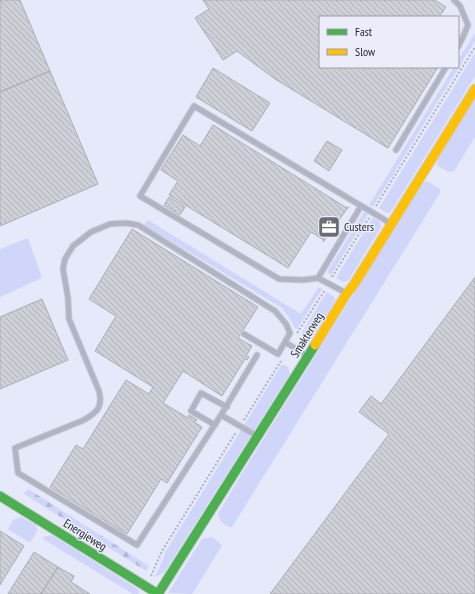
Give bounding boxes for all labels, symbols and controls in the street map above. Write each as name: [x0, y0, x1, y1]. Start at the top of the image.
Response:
legend: [319, 16, 459, 68]
text: Fast: [355, 24, 373, 39]
text: Slow: [355, 44, 376, 59]
office icon: Custers: [316, 214, 342, 240]
place label: Custers: [344, 219, 374, 234]
street label: Smakterweg: [287, 309, 326, 360]
street label: Energieweg: [61, 515, 110, 554]

